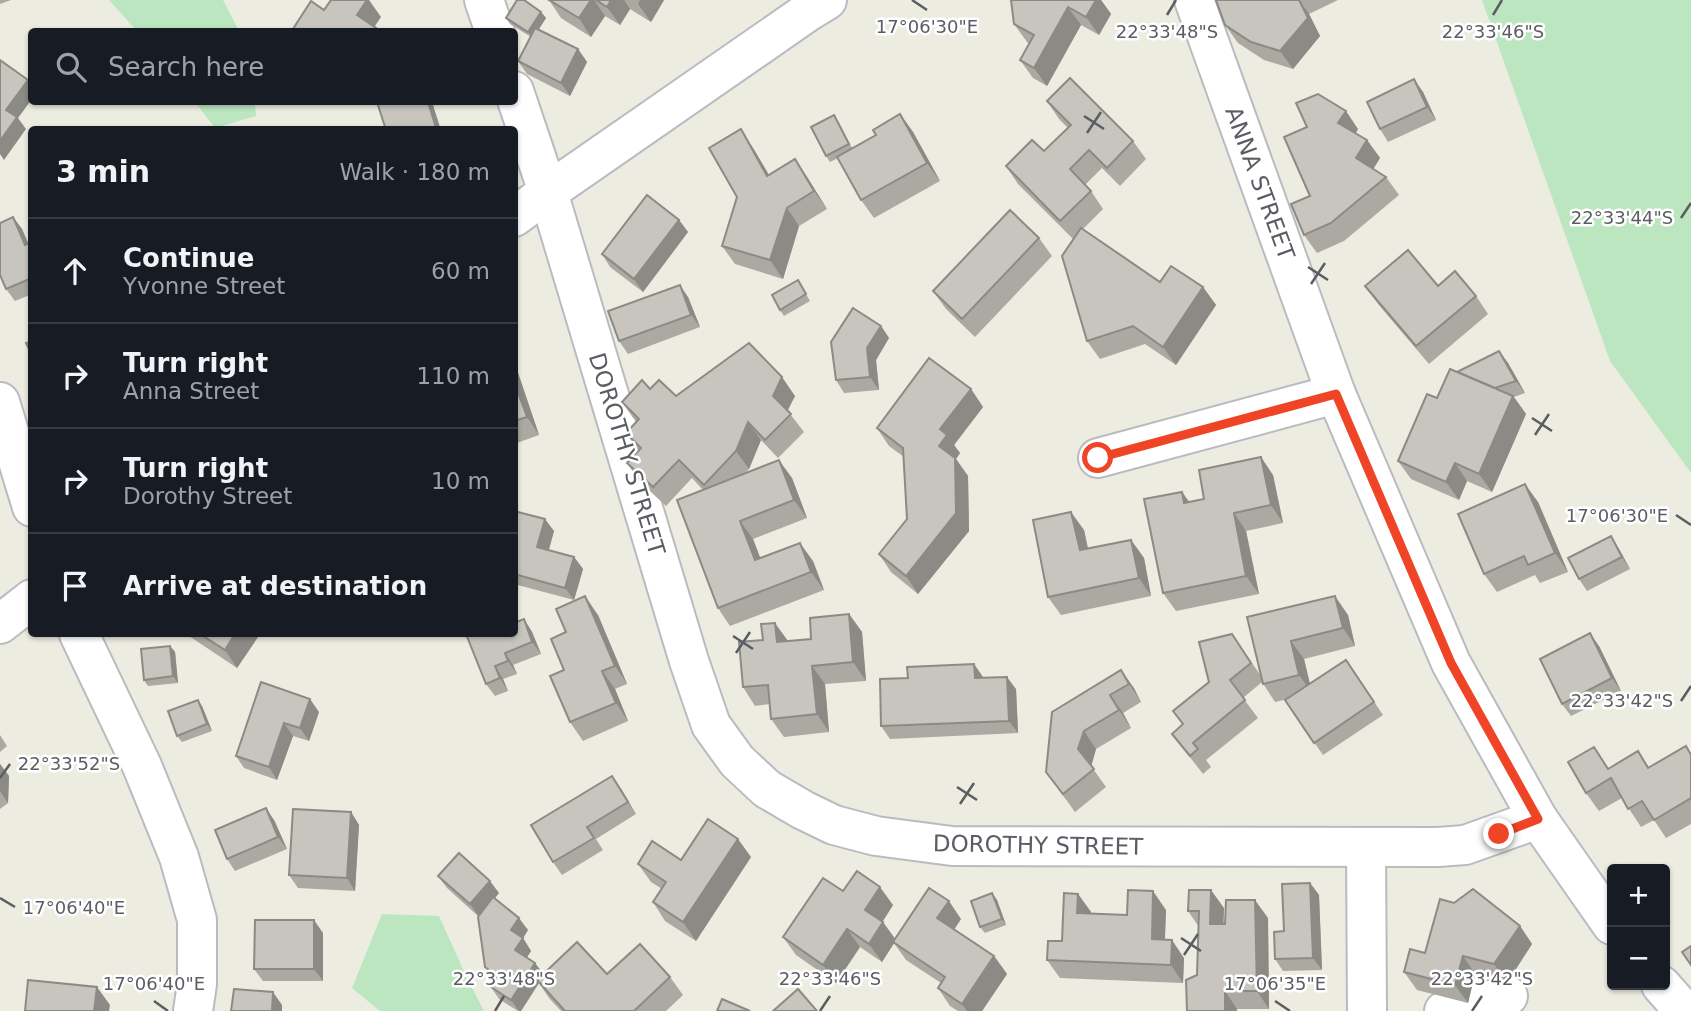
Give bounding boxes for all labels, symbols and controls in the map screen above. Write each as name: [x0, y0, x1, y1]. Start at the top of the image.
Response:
text: 17°06'30"E: [876, 16, 978, 37]
text: 22°33'48"S: [1116, 21, 1218, 42]
text: 22°33'46"S: [1442, 21, 1544, 42]
search box: [28, 28, 518, 105]
icon: search: [52, 48, 90, 86]
text: Search here: [108, 52, 264, 82]
street label: ANNA STREET: [1220, 103, 1300, 264]
text: 3 min: [56, 154, 150, 189]
text: Walk · 180 m: [339, 159, 490, 185]
text: 22°33'44"S: [1571, 207, 1673, 228]
text: Continue: [123, 243, 254, 273]
icon: ahead: [56, 252, 94, 290]
text: 60 m: [431, 258, 490, 284]
text: Yvonne Street: [123, 273, 285, 299]
text: Turn right: [123, 348, 268, 378]
street label: DOROTHY STREET: [584, 350, 670, 559]
icon: right: [56, 357, 94, 395]
text: 110 m: [416, 363, 490, 389]
text: Anna Street: [123, 378, 259, 404]
route start: [1082, 442, 1113, 473]
text: Turn right: [123, 453, 268, 483]
icon: right: [56, 462, 94, 500]
text: 10 m: [431, 468, 490, 494]
text: Dorothy Street: [123, 483, 292, 509]
text: 17°06'30"E: [1566, 505, 1668, 526]
icon: arrive: [56, 567, 94, 605]
text: Arrive at destination: [123, 571, 427, 601]
text: 22°33'42"S: [1571, 690, 1673, 711]
text: 22°33'52"S: [18, 753, 120, 774]
route end: [1483, 818, 1514, 849]
street label: DOROTHY STREET: [933, 830, 1144, 860]
map controls: [1607, 864, 1670, 990]
button: +: [1607, 864, 1670, 927]
text: 17°06'40"E: [23, 897, 125, 918]
button: −: [1607, 927, 1670, 990]
text: 22°33'48"S: [453, 968, 555, 989]
text: 22°33'46"S: [779, 968, 881, 989]
text: 22°33'42"S: [1431, 968, 1533, 989]
text: 17°06'40"E: [103, 973, 205, 994]
text: 17°06'35"E: [1224, 973, 1326, 994]

